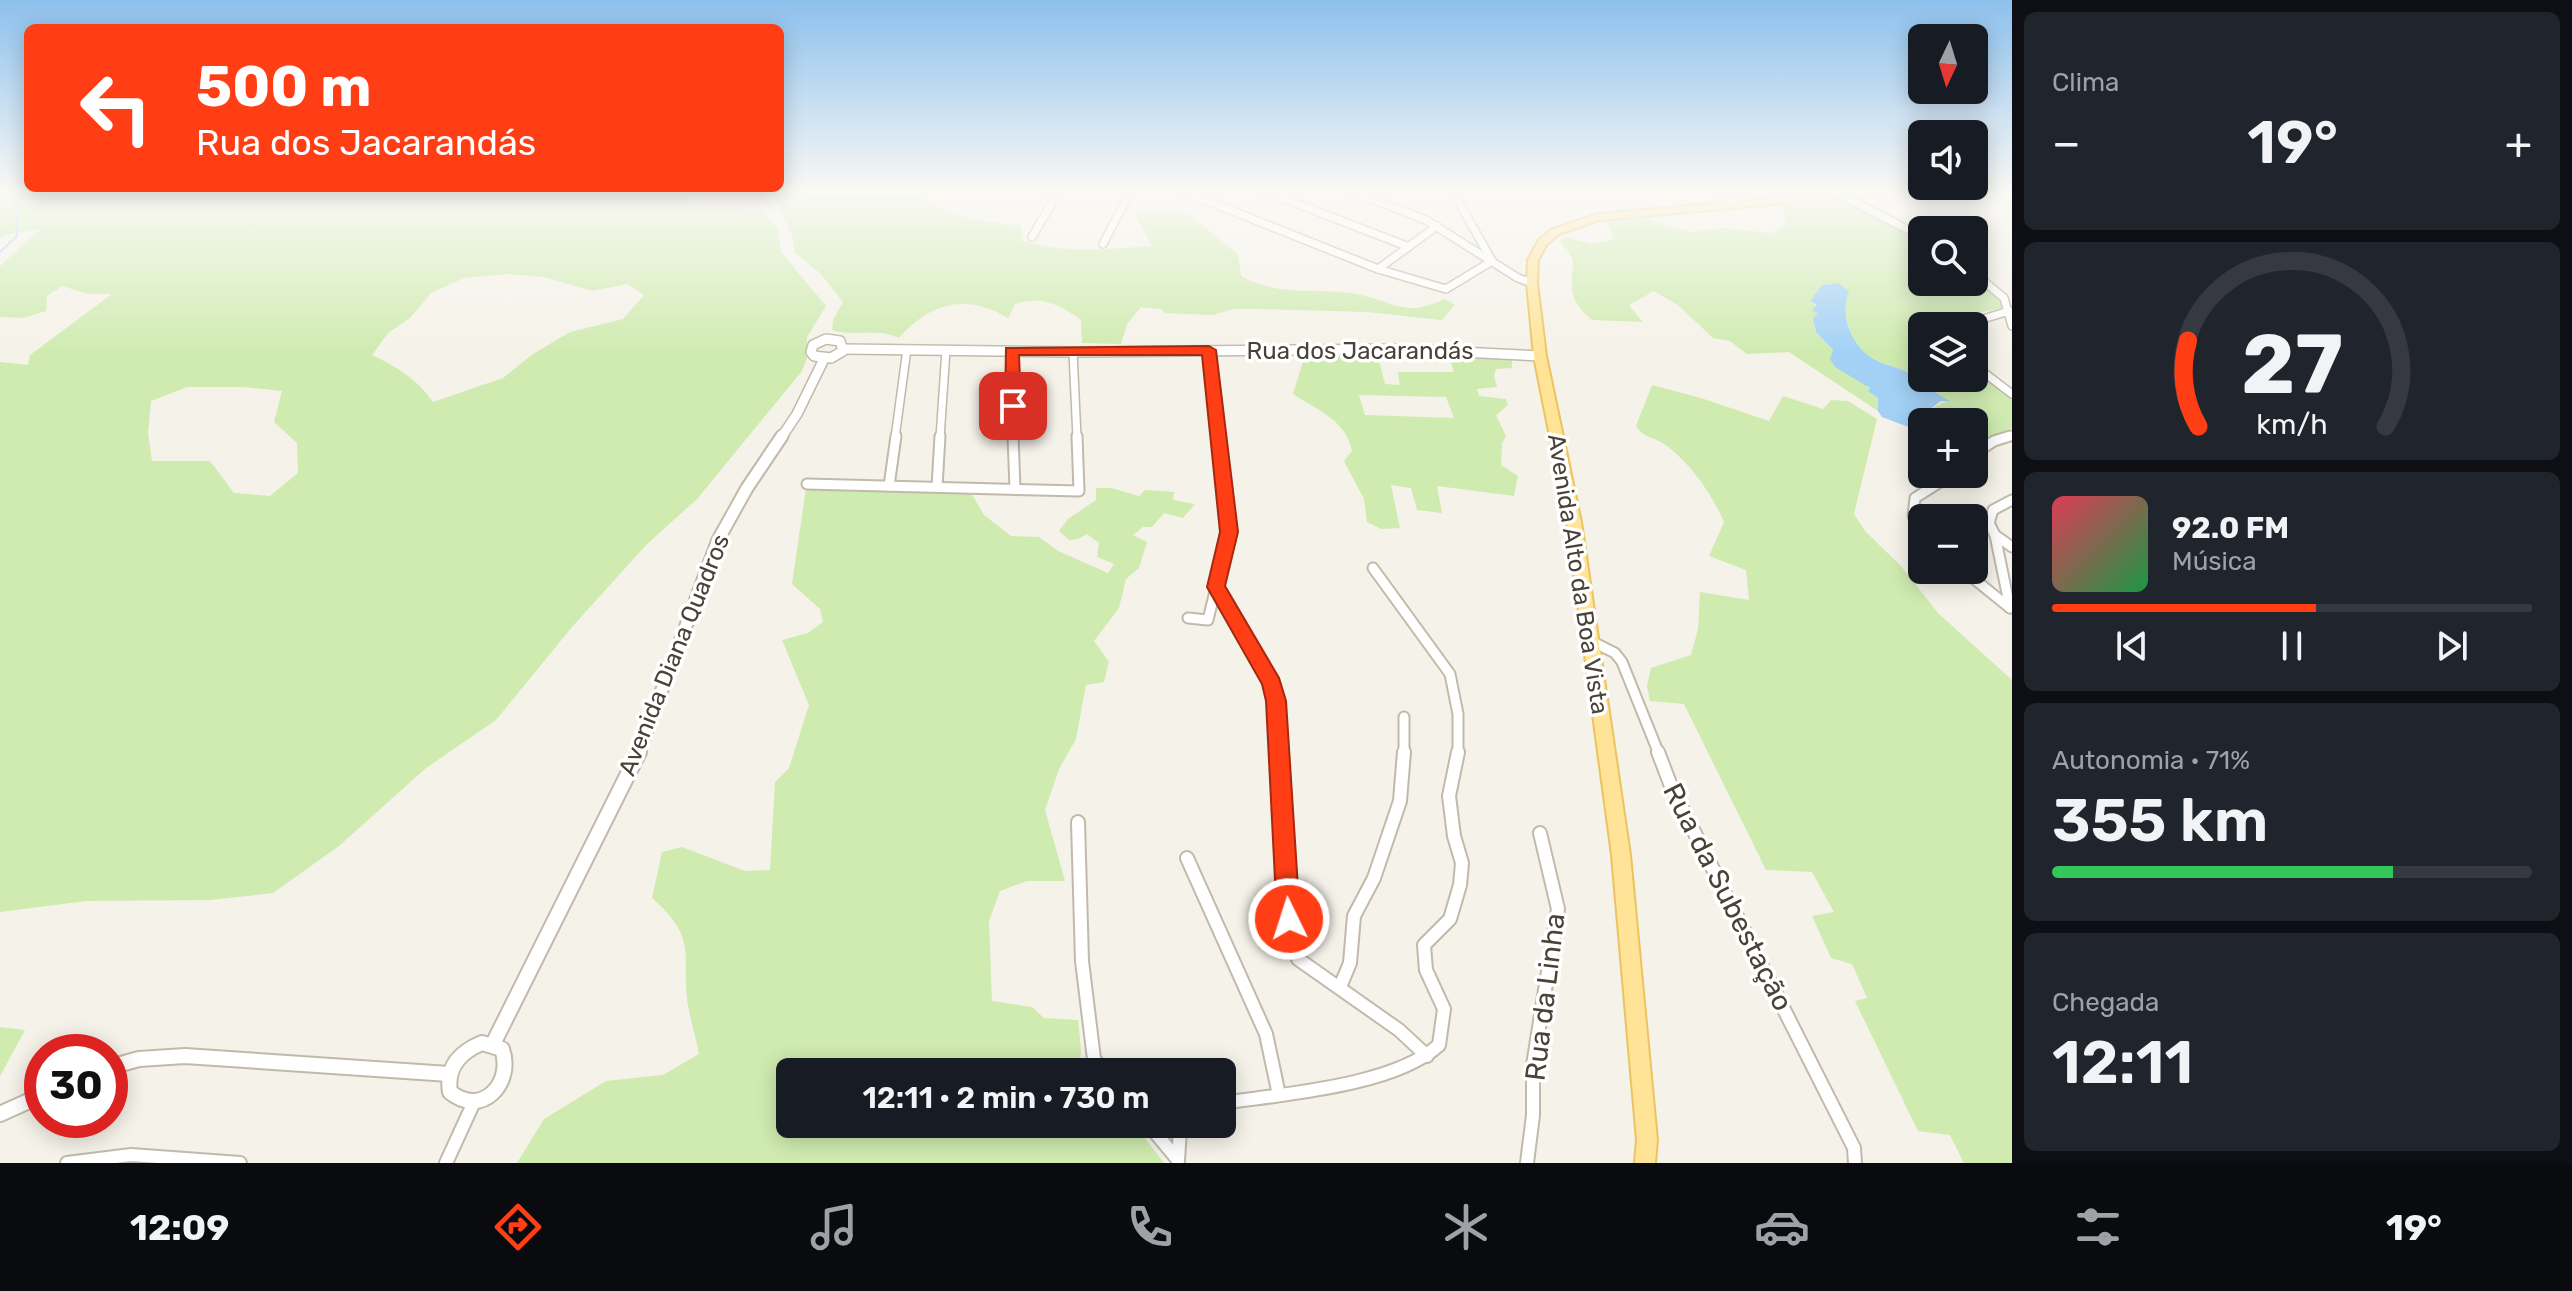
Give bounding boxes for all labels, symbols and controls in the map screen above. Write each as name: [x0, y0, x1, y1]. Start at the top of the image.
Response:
north arrow: [1908, 24, 1988, 104]
map controls: [1908, 24, 1988, 584]
text: 500 m: [196, 54, 372, 120]
icon: left: [64, 56, 168, 160]
text: Clima: [2052, 67, 2119, 98]
text: 19°: [2247, 107, 2338, 178]
text: −: [2052, 117, 2081, 169]
text: +: [2505, 117, 2532, 169]
button: sound: [1908, 120, 1988, 200]
text: Rua dos Jacarandás: [196, 121, 536, 164]
button: search: [1908, 216, 1988, 296]
button: layers: [1908, 312, 1988, 392]
text: 27: [2241, 315, 2343, 414]
street label: Rua dos Jacarandás: [1247, 337, 1473, 365]
pin: [979, 372, 1047, 440]
icon: arrive: [991, 384, 1035, 428]
text: km/h: [2256, 407, 2328, 441]
button: +: [1908, 408, 1988, 488]
street label: Avenida Alto da Boa Vista: [1542, 432, 1614, 716]
button: −: [1908, 504, 1988, 584]
text: 92.0 FM: [2172, 510, 2289, 546]
street label: Avenida Diana Quadros: [613, 530, 735, 780]
text: Música: [2172, 546, 2257, 577]
icon: previous: [2110, 624, 2154, 668]
icon: pause: [2270, 624, 2314, 668]
icon: next: [2430, 624, 2474, 668]
text: Autonomia · 71%: [2052, 745, 2250, 776]
street label: Rua da Subestação: [1656, 778, 1800, 1016]
text: 355 km: [2052, 785, 2268, 856]
position arrow: [1247, 877, 1331, 961]
street label: Rua da Linha: [1518, 911, 1572, 1083]
text: Chegada: [2052, 987, 2159, 1018]
text: 12:11: [2052, 1027, 2193, 1098]
speed limit sign: 30: [24, 1034, 128, 1138]
text: 12:11 · 2 min · 730 m: [862, 1080, 1150, 1116]
icon: directions: [490, 1199, 546, 1255]
icon: music: [806, 1199, 862, 1255]
icon: phone: [1122, 1199, 1178, 1255]
icon: climate: [1438, 1199, 1494, 1255]
icon: car: [1754, 1199, 1810, 1255]
icon: filters: [2070, 1199, 2126, 1255]
text: 12:09: [130, 1206, 229, 1249]
text: 19°: [2386, 1206, 2442, 1249]

